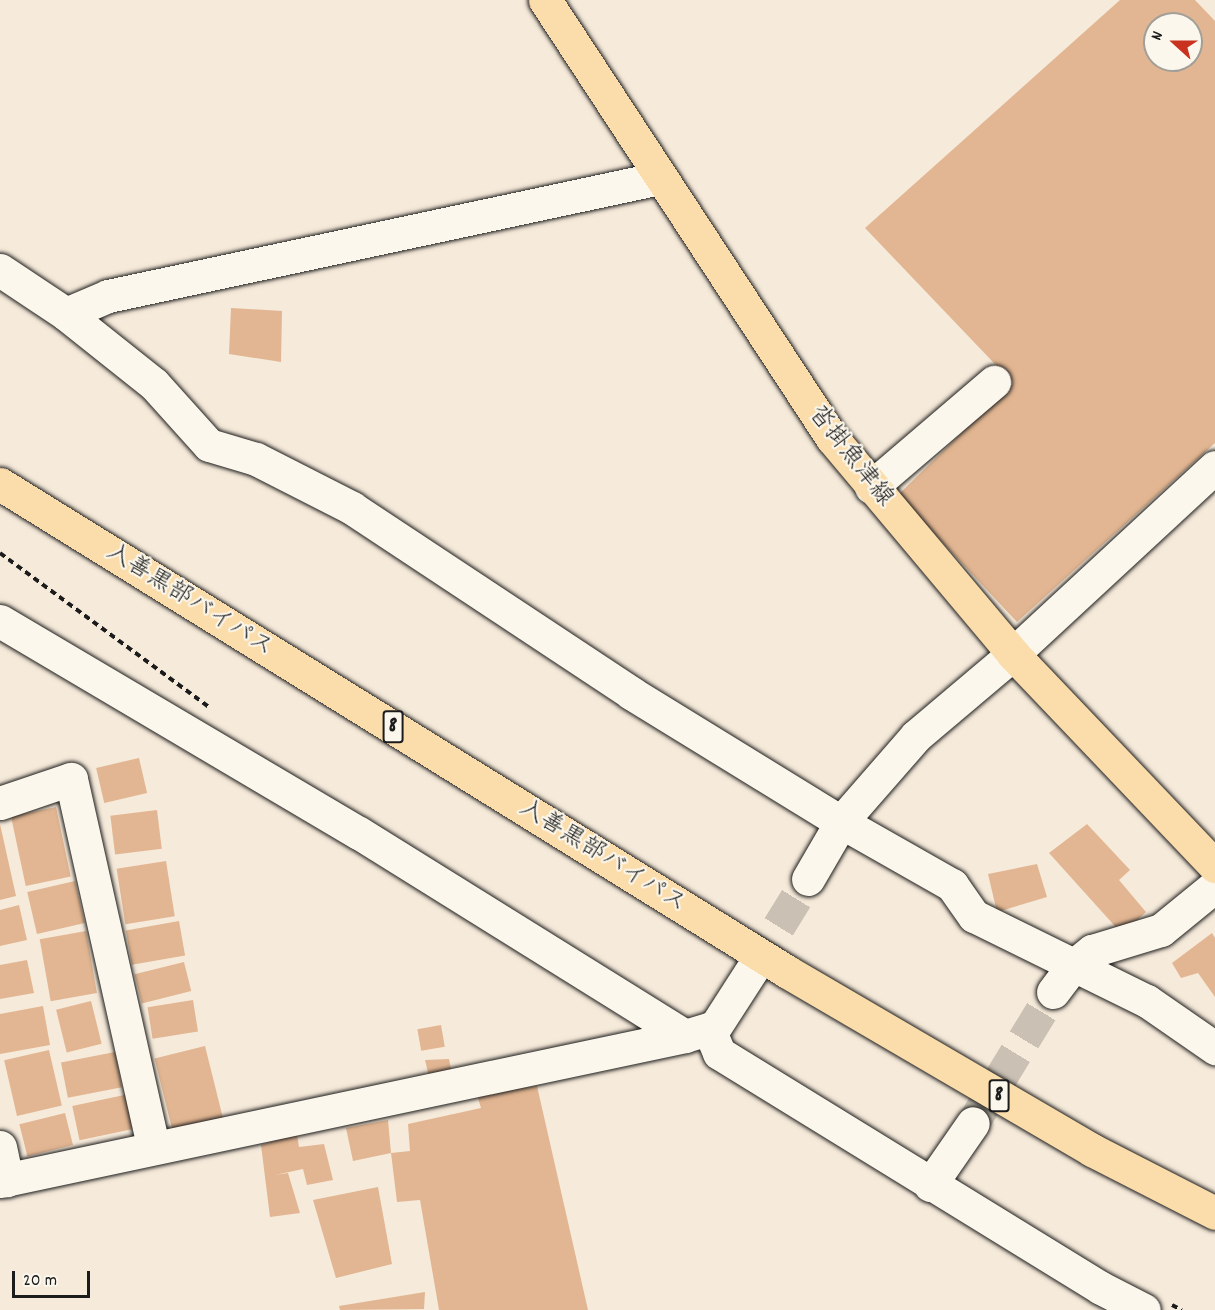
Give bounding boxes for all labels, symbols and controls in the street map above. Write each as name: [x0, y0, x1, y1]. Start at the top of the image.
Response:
north arrow: [1143, 12, 1203, 72]
text: N: [1145, 28, 1170, 44]
street label: 沓掛魚津線: [802, 401, 898, 513]
street label: 入善黒部バイパス: [100, 538, 278, 664]
road number: 8: [382, 708, 404, 746]
street label: 入善黒部バイパス: [513, 794, 691, 920]
road number: 8: [988, 1077, 1010, 1115]
scale bar: [15, 1259, 93, 1297]
text: 20 m: [23, 1269, 57, 1294]

